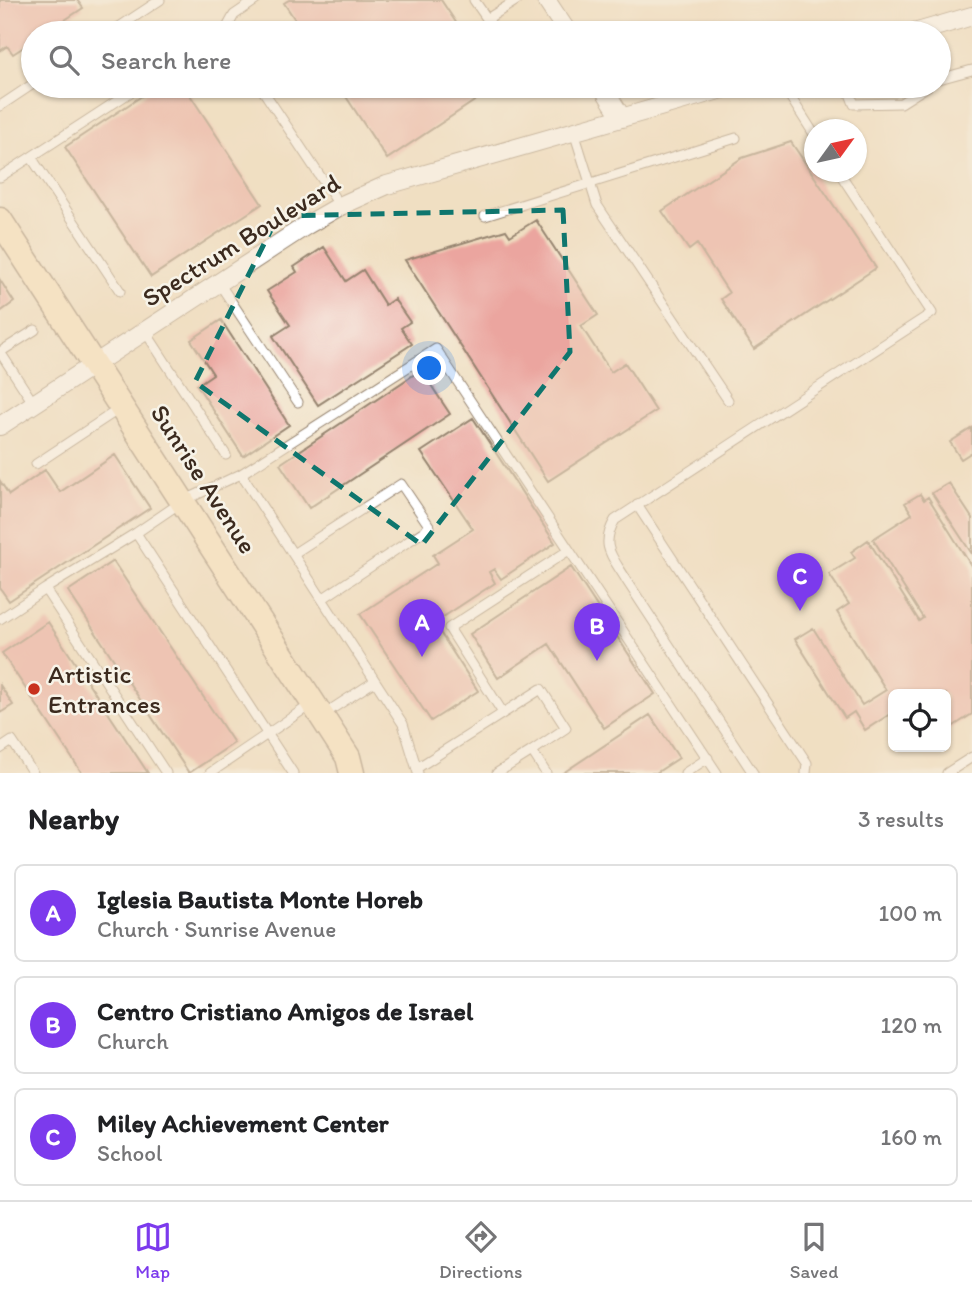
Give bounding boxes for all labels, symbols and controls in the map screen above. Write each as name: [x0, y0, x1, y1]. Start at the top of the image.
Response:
search box: [21, 21, 951, 98]
icon: search: [45, 41, 83, 79]
text: Search here: [101, 44, 231, 76]
north arrow: [804, 119, 867, 182]
street label: Spectrum Boulevard: [136, 166, 346, 314]
your location: [412, 351, 446, 385]
street label: Sunrise Avenue: [144, 398, 264, 560]
pin: C: [777, 553, 823, 611]
pin: A: [399, 599, 445, 657]
pin: B: [574, 603, 620, 661]
place label: Artistic Entrances: [48, 658, 161, 720]
marker: Artistic Entrances: [26, 681, 42, 697]
map controls: [888, 689, 951, 752]
button: locate: [888, 689, 951, 752]
text: Nearby: [28, 800, 119, 837]
text: 3 results: [858, 805, 944, 833]
text: Iglesia Bautista Monte Horeb: [97, 883, 423, 915]
text: A: [46, 899, 60, 927]
text: 100 m: [878, 899, 942, 927]
text: Church · Sunrise Avenue: [97, 915, 336, 943]
text: Centro Cristiano Amigos de Israel: [97, 995, 473, 1027]
text: B: [46, 1011, 60, 1039]
text: 120 m: [881, 1011, 942, 1039]
text: Church: [97, 1027, 169, 1055]
text: Miley Achievement Center: [97, 1107, 389, 1139]
text: C: [46, 1123, 60, 1151]
text: 160 m: [880, 1123, 942, 1151]
text: School: [97, 1139, 162, 1167]
tab: Map: [134, 1218, 172, 1283]
tab: Directions: [439, 1218, 523, 1283]
tab: Saved: [790, 1218, 838, 1283]

